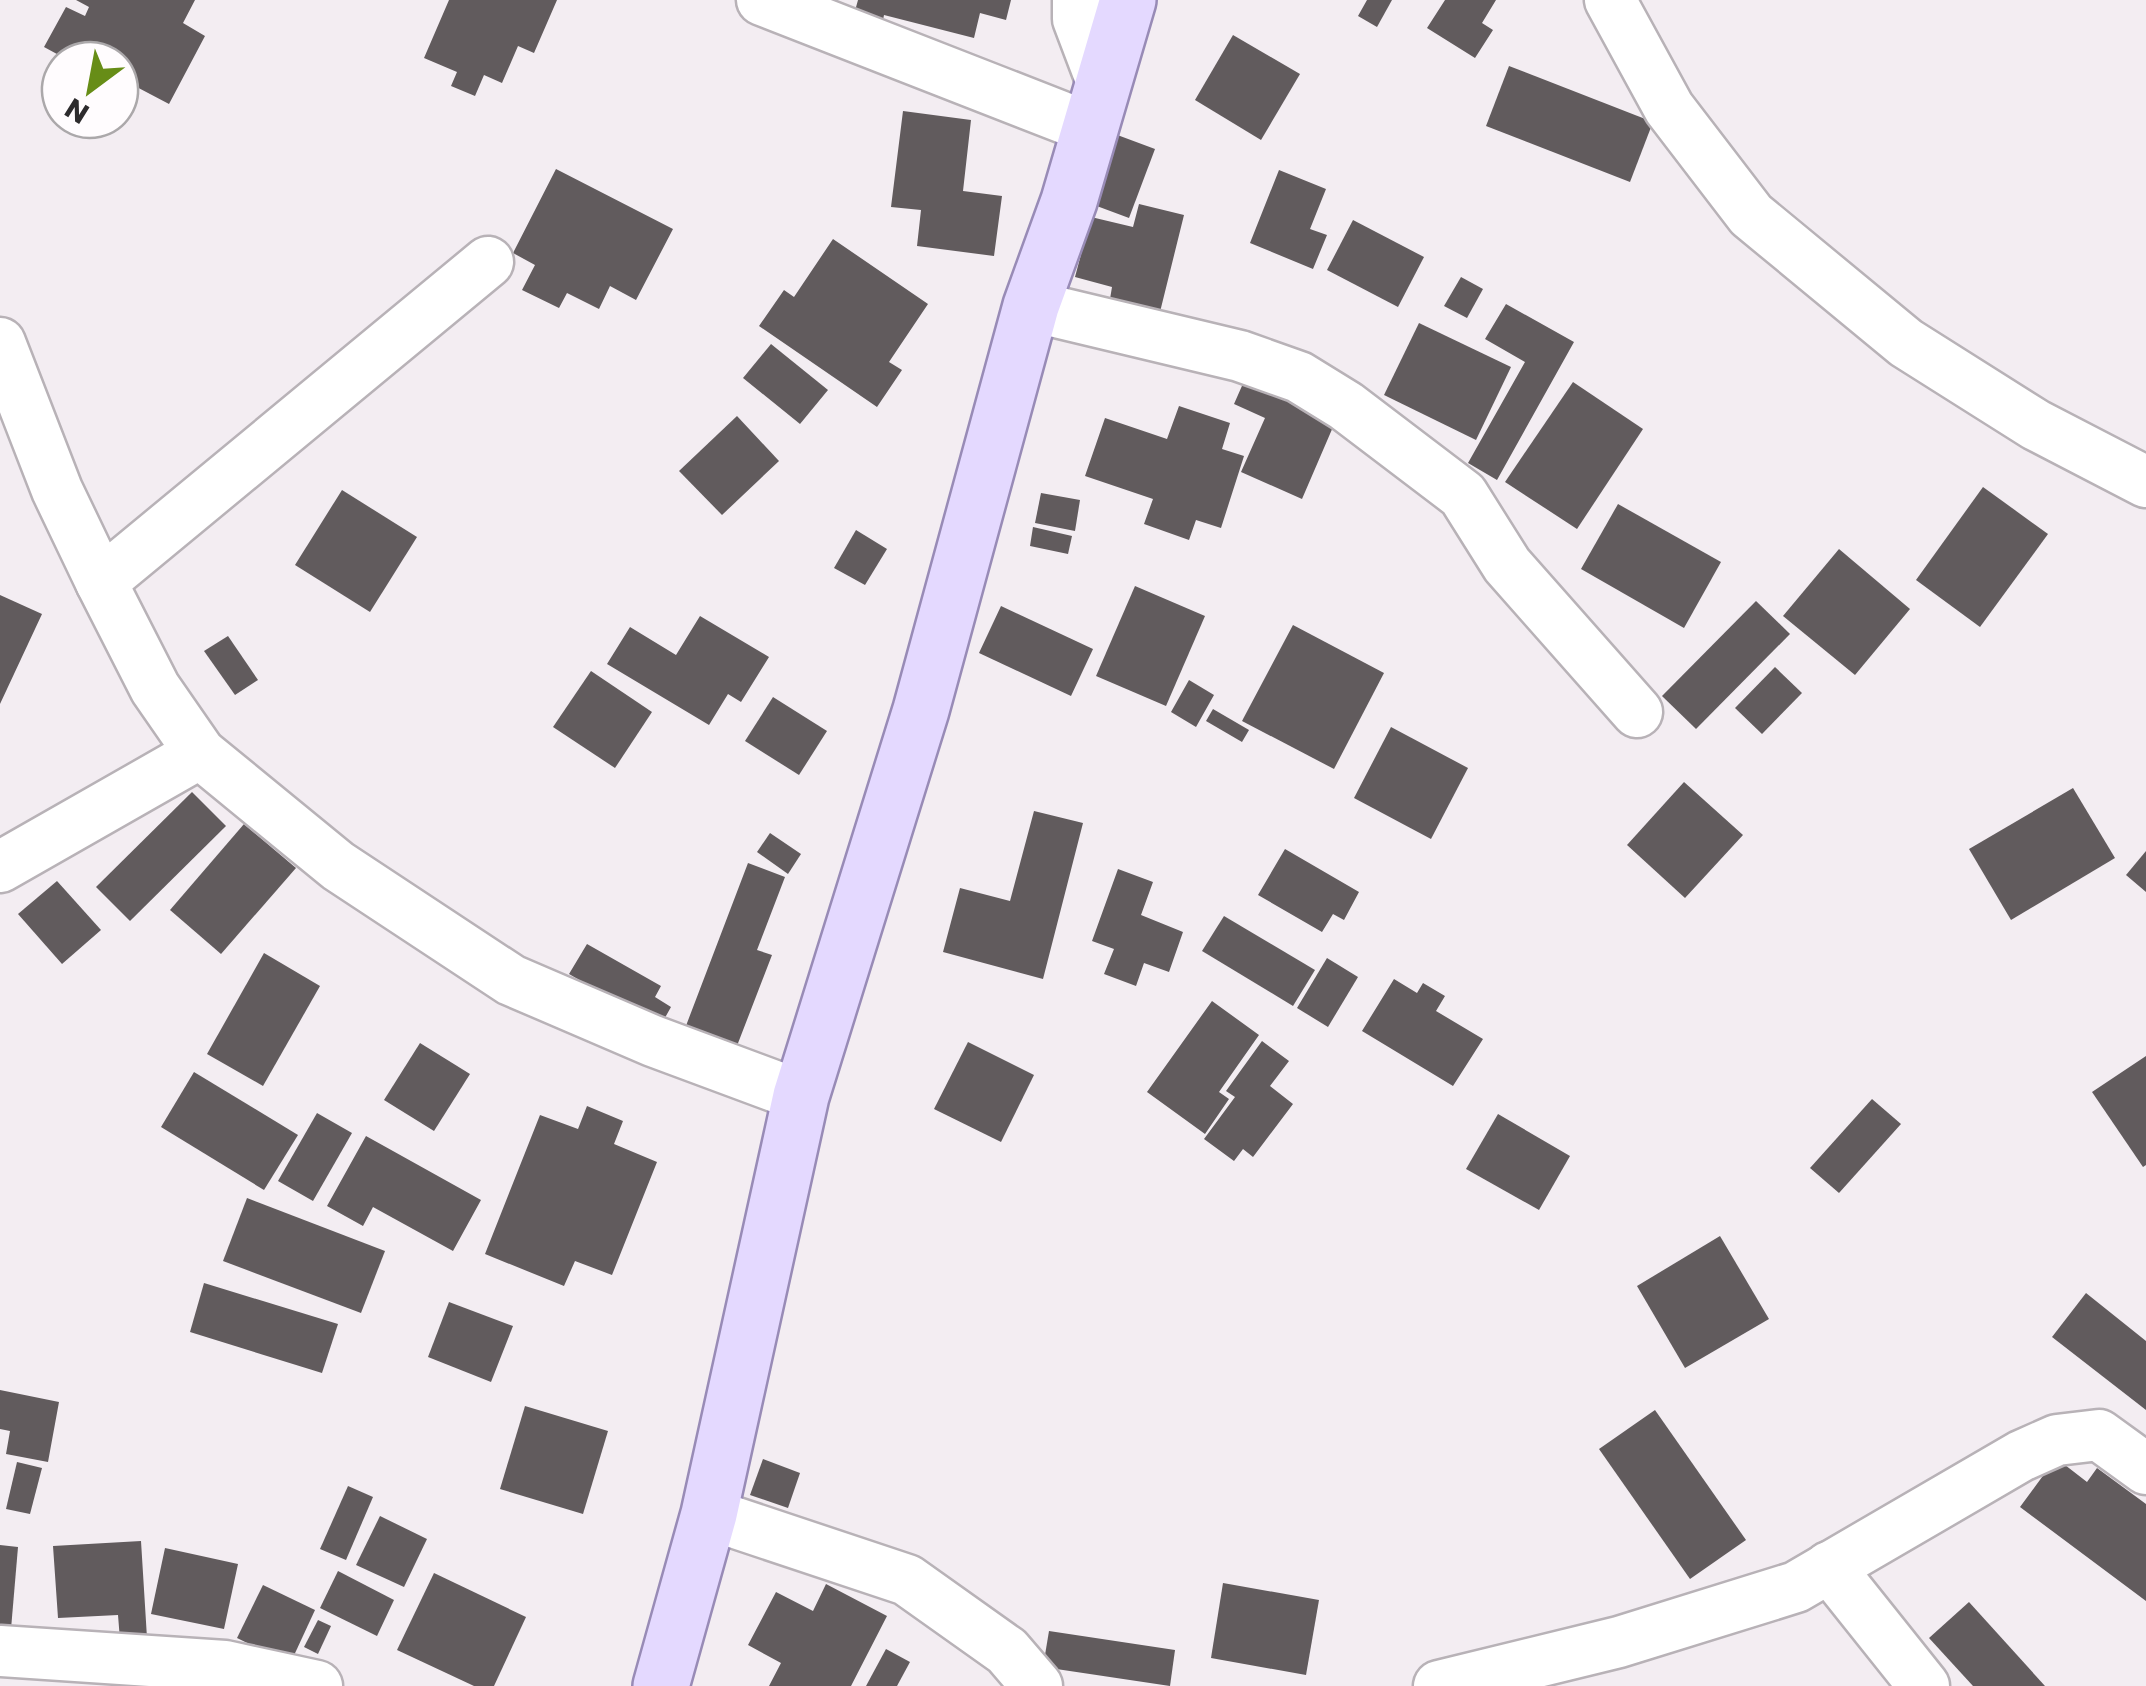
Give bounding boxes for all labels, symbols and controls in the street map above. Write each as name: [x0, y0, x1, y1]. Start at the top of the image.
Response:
north arrow: [40, 40, 140, 140]
text: N: [58, 89, 96, 133]

